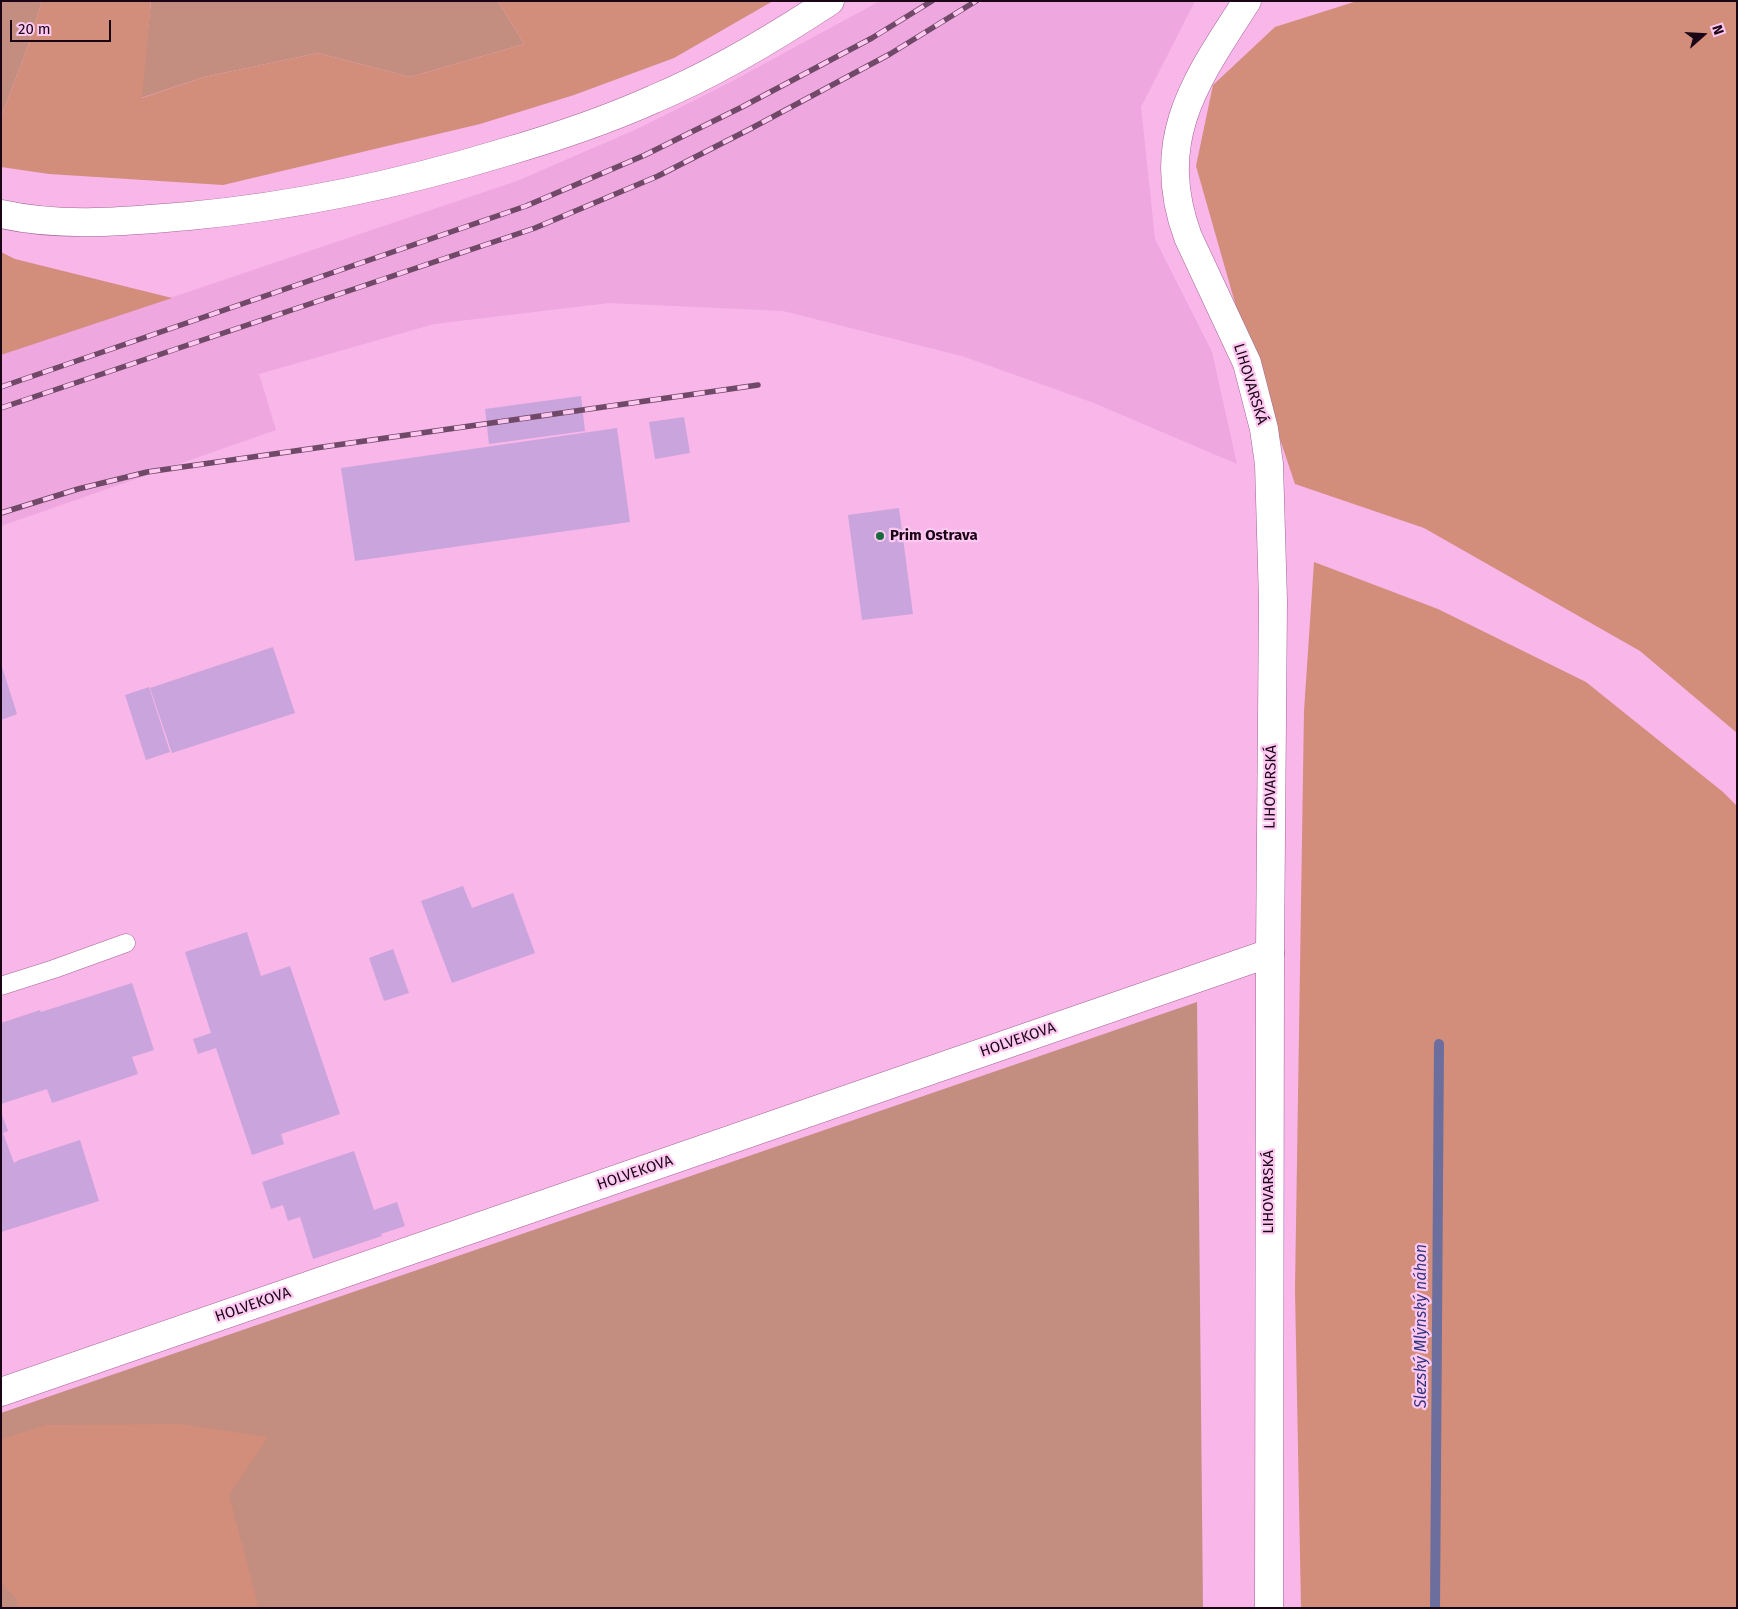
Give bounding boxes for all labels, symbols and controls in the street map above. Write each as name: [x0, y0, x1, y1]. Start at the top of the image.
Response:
scale bar: [12, 10, 114, 42]
north arrow: [1678, 10, 1728, 60]
text: 20 m: [18, 20, 51, 38]
text: N: [1708, 23, 1727, 37]
street label: LIHOVARSKÁ: [1229, 341, 1271, 427]
place label: Prim Ostrava: [890, 527, 978, 545]
marker: Prim Ostrava: [874, 530, 886, 542]
street label: LIHOVARSKÁ: [1261, 745, 1281, 829]
street label: HOLVEKOVA: [978, 1019, 1058, 1061]
street label: LIHOVARSKÁ: [1260, 1150, 1278, 1234]
street label: HOLVEKOVA: [595, 1152, 675, 1194]
water label: Slezský Mlýnský náhon: [1412, 1244, 1432, 1408]
street label: HOLVEKOVA: [213, 1284, 293, 1326]

